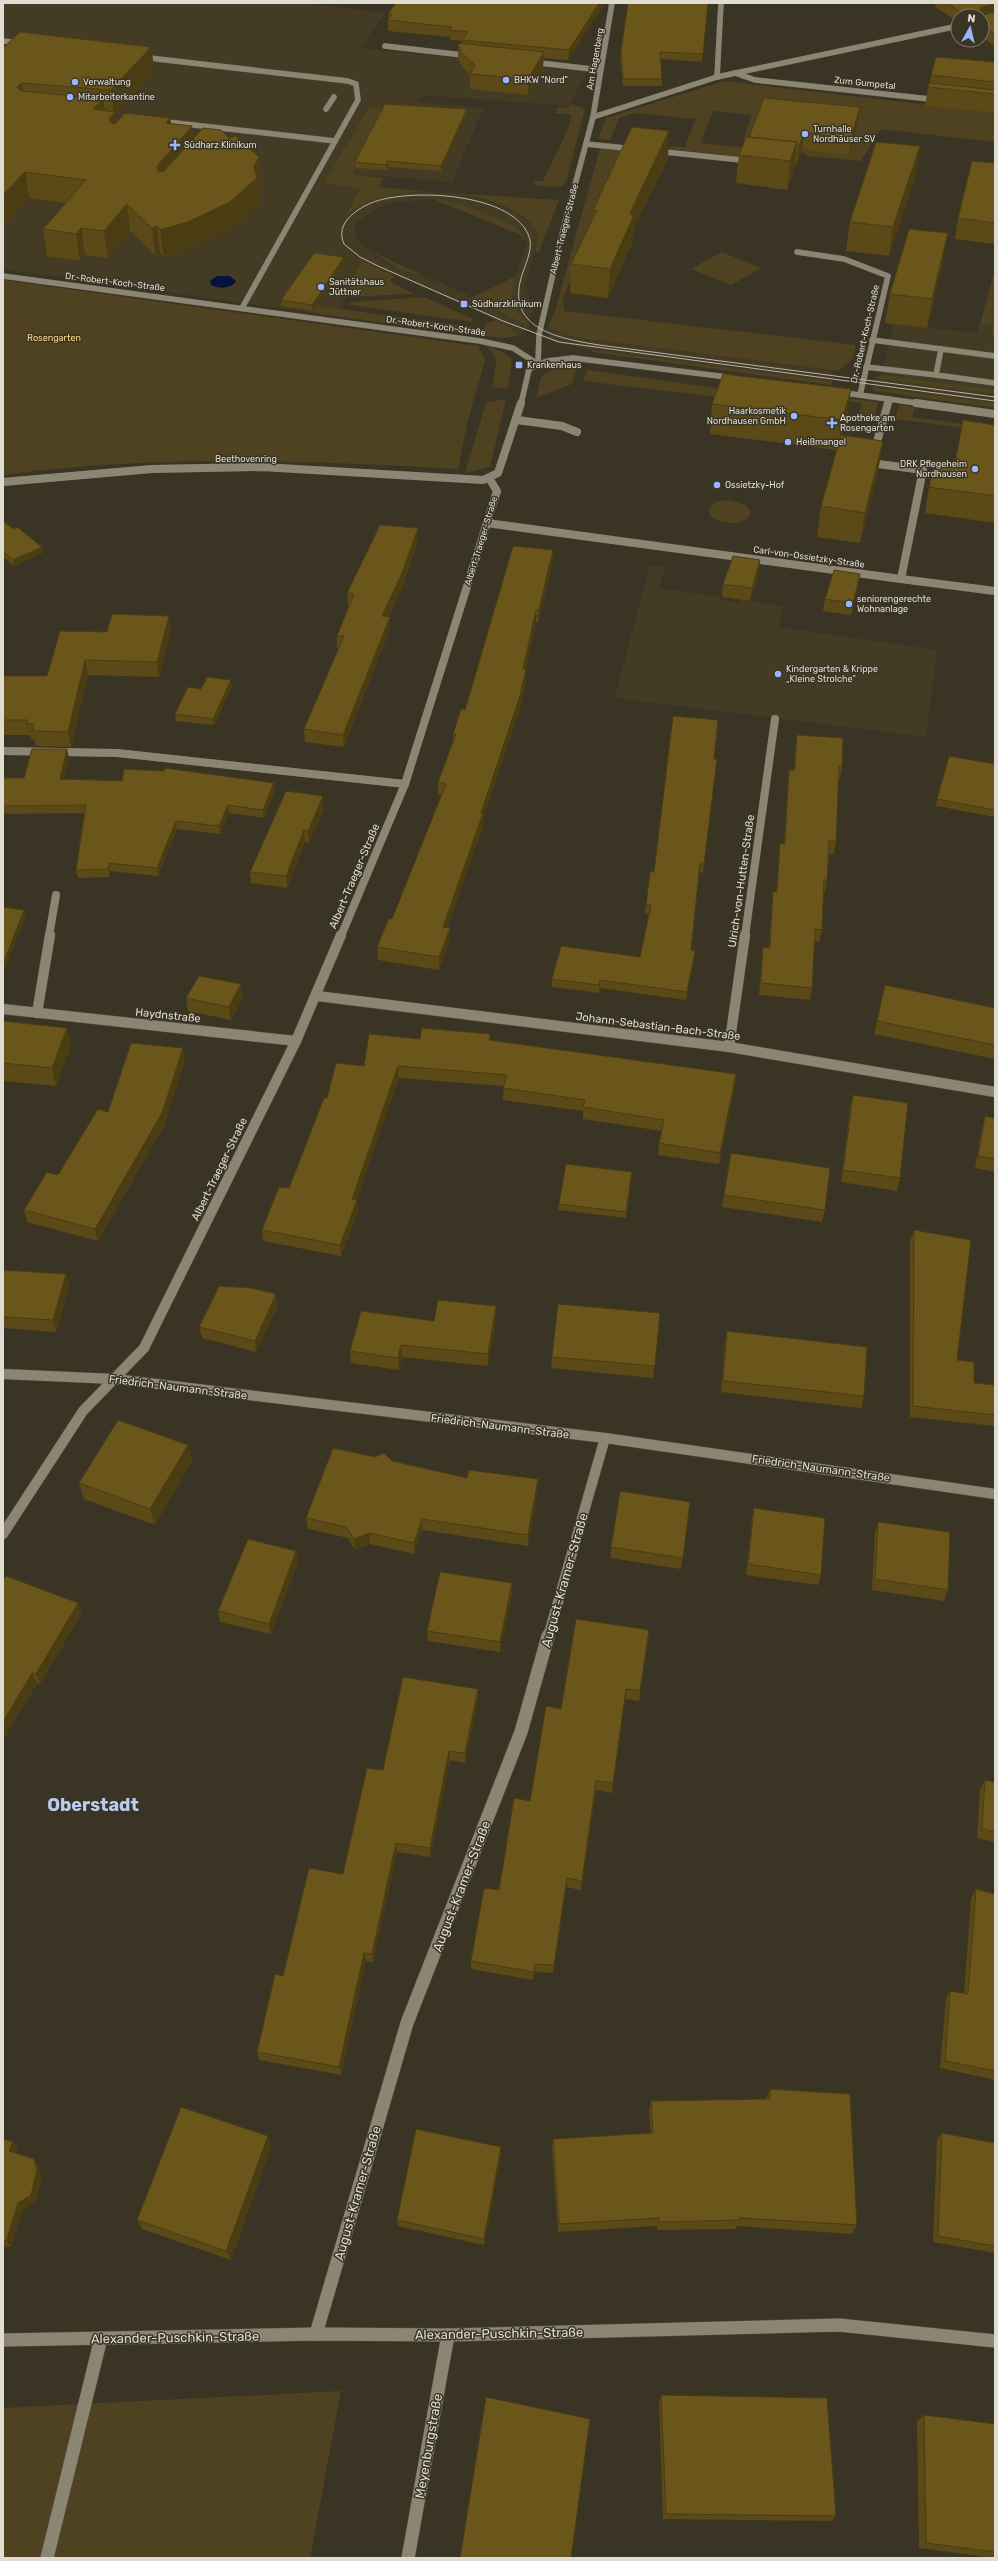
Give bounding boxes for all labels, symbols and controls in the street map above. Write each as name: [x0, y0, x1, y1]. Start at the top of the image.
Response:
north arrow: [950, 8, 990, 48]
text: N: [966, 12, 976, 26]
street label: Am Hagenberg: [585, 27, 605, 91]
marker: BHKW "Nord": [501, 75, 511, 85]
place label: BHKW "Nord": [514, 75, 568, 85]
street label: Zum Gumpetal: [834, 75, 896, 91]
marker: Verwaltung: [70, 77, 80, 87]
place label: Verwaltung: [83, 77, 131, 87]
marker: Mitarbeiterkantine: [65, 92, 75, 102]
place label: Mitarbeiterkantine: [78, 92, 155, 102]
place label: Turnhalle Nordhäuser SV: [813, 124, 875, 144]
marker: Turnhalle Nordhäuser SV: [800, 129, 810, 139]
marker: Südharz Klinikum: [169, 139, 181, 151]
place label: Südharz Klinikum: [184, 140, 257, 150]
street label: Albert-Traeger-Straße: [548, 183, 580, 275]
street label: Dr.-Robert-Koch-Straße: [65, 271, 165, 293]
place label: Sanitätshaus Jüttner: [329, 277, 385, 297]
marker: Sanitätshaus Jüttner: [316, 282, 326, 292]
street label: Dr.-Robert-Koch-Straße: [849, 284, 881, 384]
marker: Südharzklinikum: [459, 299, 469, 309]
place label: Südharzklinikum: [472, 299, 542, 309]
street label: Dr.-Robert-Koch-Straße: [386, 314, 486, 338]
park label: Rosengarten: [27, 333, 81, 343]
marker: Krankenhaus: [514, 360, 524, 370]
place label: Krankenhaus: [527, 360, 582, 370]
place label: Haarkosmetik Nordhausen GmbH: [707, 406, 786, 426]
marker: Haarkosmetik Nordhausen GmbH: [789, 411, 799, 421]
place label: Apotheke am Rosengarten: [840, 413, 895, 433]
marker: Apotheke am Rosengarten: [827, 418, 837, 428]
marker: Heißmangel: [783, 437, 793, 447]
place label: Heißmangel: [796, 437, 846, 447]
street label: Beethovenring: [215, 454, 277, 464]
place label: DRK Pflegeheim Nordhausen: [900, 459, 967, 479]
marker: DRK Pflegeheim Nordhausen: [970, 464, 980, 474]
marker: Ossietzky-Hof: [712, 480, 722, 490]
place label: Ossietzky-Hof: [725, 480, 785, 490]
street label: Albert-Traeger-Straße: [463, 495, 499, 587]
street label: Carl-von-Ossietzky-Straße: [753, 544, 865, 570]
place label: seniorengerechte Wohnanlage: [857, 594, 931, 614]
marker: seniorengerechte Wohnanlage: [844, 599, 854, 609]
place label: Kindergarten & Krippe „Kleine Strolche“: [786, 664, 878, 684]
marker: Kindergarten & Krippe „Kleine Strolche“: [773, 669, 783, 679]
street label: Ulrich-von-Hutten-Straße: [726, 814, 757, 948]
street label: Albert-Traeger-Straße: [326, 822, 383, 931]
street label: Haydnstraße: [135, 1006, 201, 1025]
street label: Johann-Sebastian-Bach-Straße: [575, 1010, 741, 1043]
street label: Albert-Traeger-Straße: [189, 1116, 250, 1223]
street label: Friedrich-Naumann-Straße: [108, 1373, 248, 1402]
street label: Friedrich-Naumann-Straße: [430, 1412, 570, 1441]
street label: Friedrich-Naumann-Straße: [751, 1452, 891, 1485]
street label: August-Kramer-Straße: [538, 1511, 592, 1649]
district label: Oberstadt: [47, 1794, 139, 1816]
street label: August-Kramer-Straße: [430, 1819, 494, 1954]
street label: August-Kramer-Straße: [331, 2124, 385, 2262]
street label: Alexander-Puschkin-Straße: [415, 2325, 583, 2342]
street label: Alexander-Puschkin-Straße: [91, 2329, 259, 2346]
street label: Meyenburgstraße: [412, 2392, 446, 2500]

